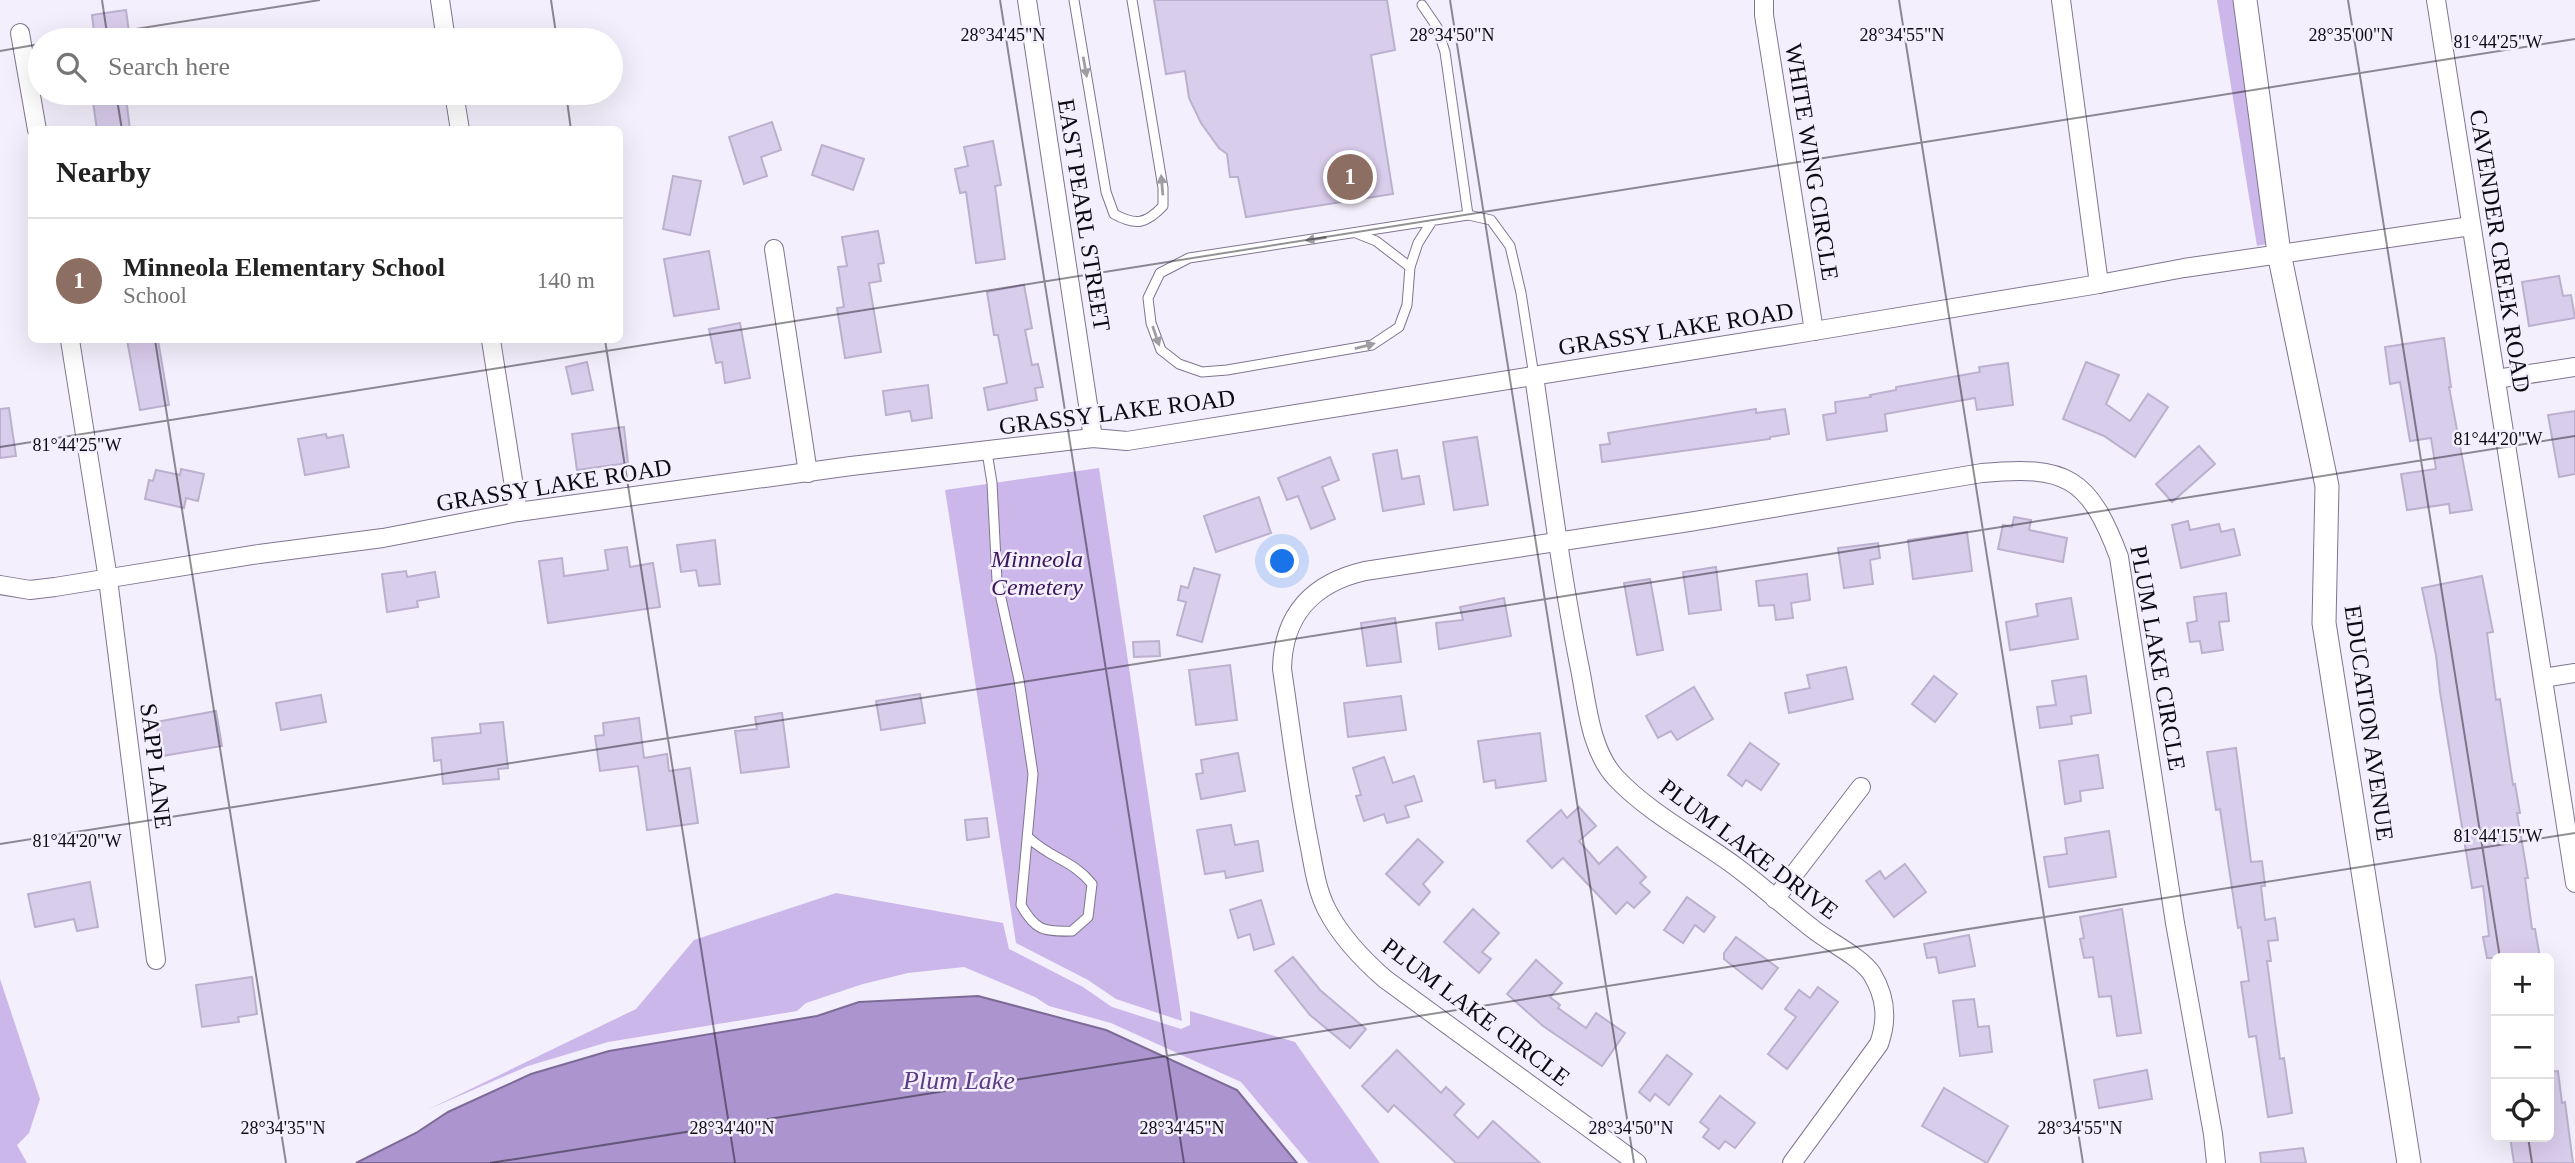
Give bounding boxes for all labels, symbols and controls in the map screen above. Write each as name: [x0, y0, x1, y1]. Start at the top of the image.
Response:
text: 28°34'45"N: [961, 25, 1045, 45]
text: 28°34'50"N: [1410, 25, 1494, 45]
text: 28°34'55"N: [1860, 25, 1944, 45]
text: 28°35'00"N: [2309, 25, 2393, 45]
search box: [28, 28, 623, 105]
text: 81°44'25"W: [2454, 32, 2542, 52]
street label: WHITE WING CIRCLE: [1780, 42, 1844, 282]
icon: search: [52, 48, 90, 86]
text: Search here: [108, 52, 230, 81]
one-way arrow: [1080, 56, 1091, 78]
street label: EAST PEARL STREET: [1053, 97, 1115, 333]
street label: CAVENDER CREEK ROAD: [2465, 108, 2535, 394]
pin: 1: [1327, 151, 1373, 203]
text: Nearby: [56, 155, 151, 188]
one-way arrow: [1156, 174, 1167, 196]
one-way arrow: [1305, 234, 1327, 245]
text: Minneola Elementary School: [123, 253, 445, 282]
text: 1: [73, 268, 85, 293]
text: 140 m: [537, 268, 595, 293]
text: School: [123, 283, 187, 308]
street label: GRASSY LAKE ROAD: [1557, 298, 1795, 360]
one-way arrow: [1151, 325, 1162, 346]
one-way arrow: [1354, 340, 1375, 350]
street label: GRASSY LAKE ROAD: [997, 385, 1237, 439]
text: 81°44'20"W: [2454, 429, 2542, 449]
text: 81°44'25"W: [33, 435, 121, 455]
street label: GRASSY LAKE ROAD: [435, 454, 673, 516]
street label: PLUM LAKE CIRCLE: [2125, 543, 2191, 773]
your location: [1265, 544, 1299, 578]
park label: Minneola Cemetery: [990, 546, 1083, 600]
street label: EDUCATION AVENUE: [2340, 604, 2398, 842]
street label: SAPP LANE: [135, 702, 177, 830]
street label: PLUM LAKE DRIVE: [1655, 774, 1843, 924]
text: 81°44'15"W: [2454, 826, 2542, 846]
text: 81°44'20"W: [33, 831, 121, 851]
street label: PLUM LAKE CIRCLE: [1377, 933, 1575, 1091]
map controls: [2491, 953, 2554, 1142]
button: +: [2491, 953, 2554, 1016]
button: −: [2491, 1016, 2554, 1079]
water label: Plum Lake: [902, 1066, 1015, 1095]
button: locate: [2491, 1079, 2554, 1142]
text: 28°34'35"N: [241, 1118, 325, 1138]
text: 28°34'40"N: [690, 1118, 774, 1138]
text: 28°34'45"N: [1140, 1118, 1224, 1138]
text: 28°34'50"N: [1589, 1118, 1673, 1138]
text: 28°34'55"N: [2038, 1118, 2122, 1138]

